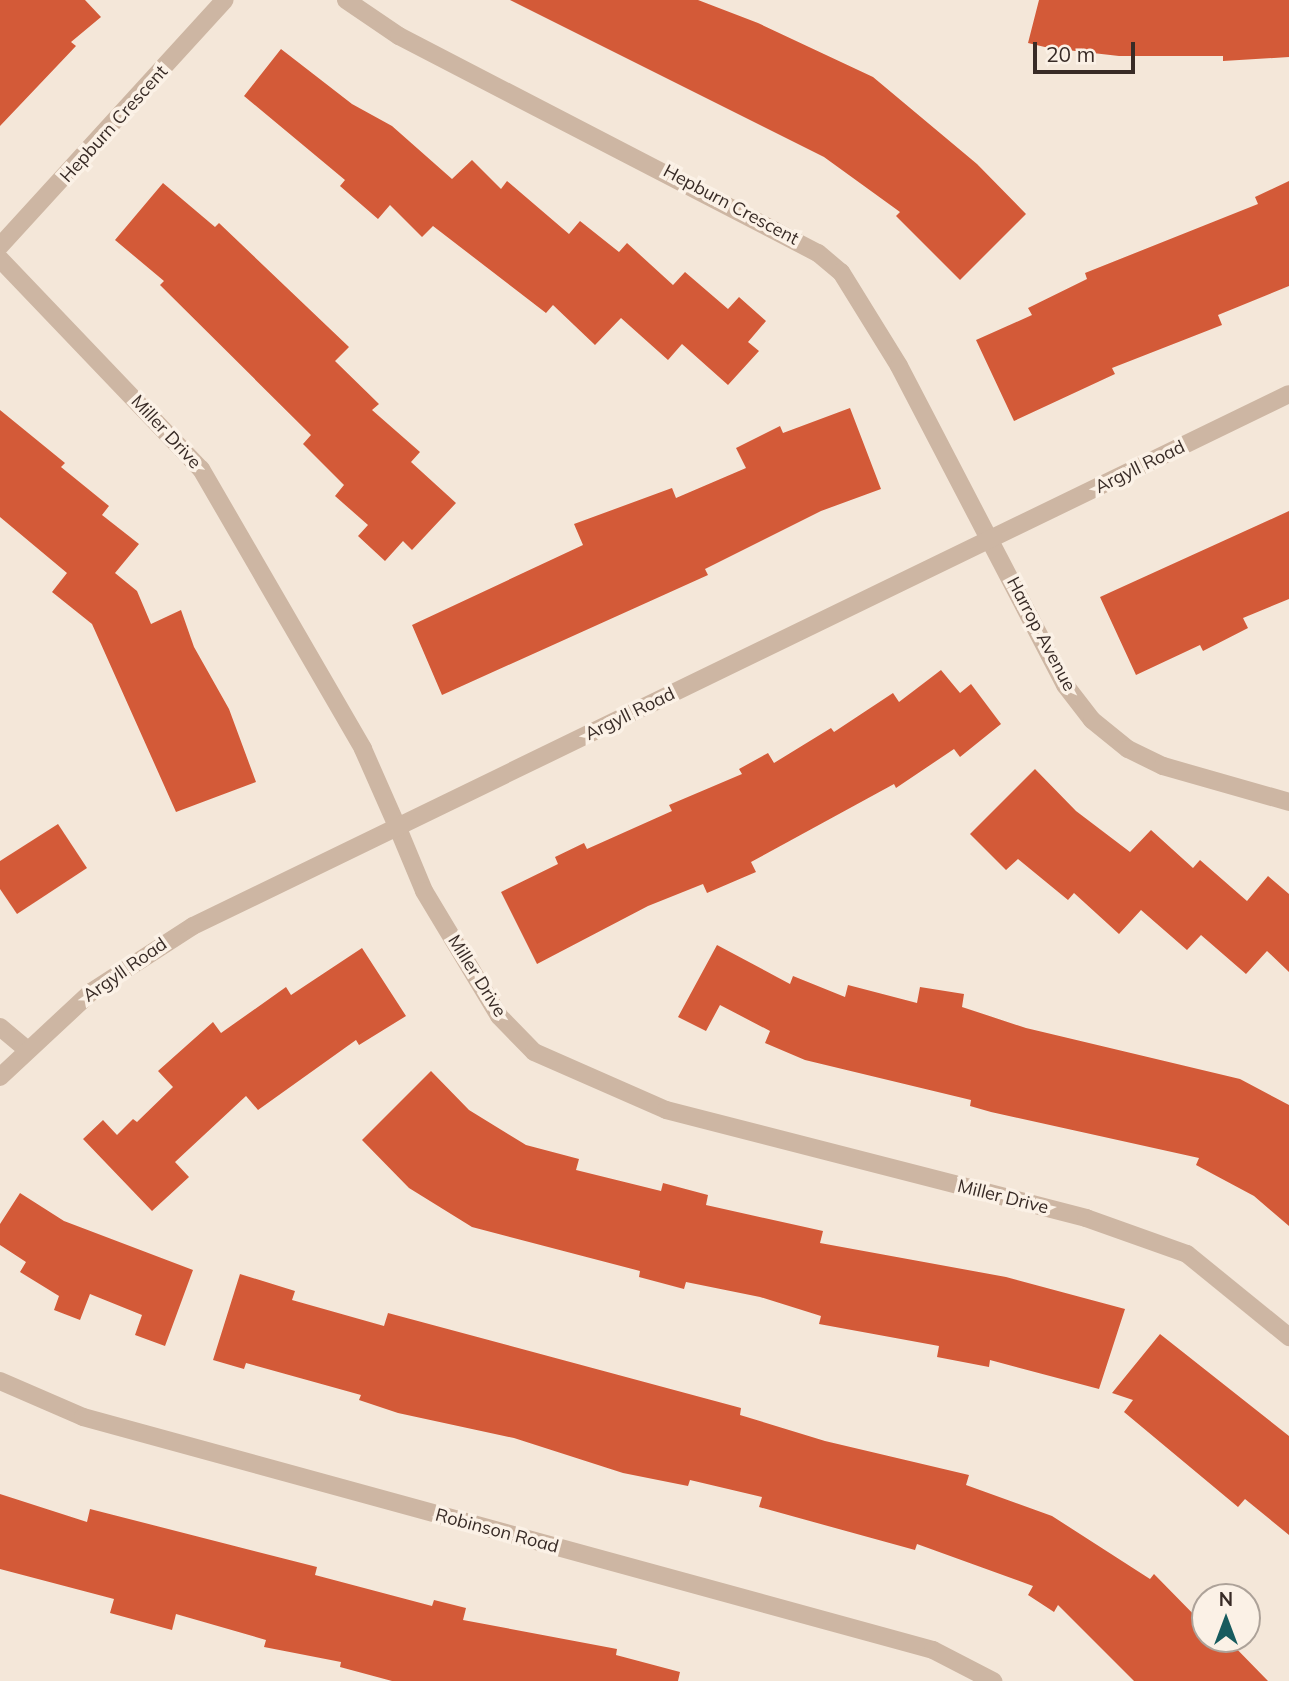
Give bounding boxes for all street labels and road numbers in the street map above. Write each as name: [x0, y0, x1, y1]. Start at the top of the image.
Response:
street label: Hepburn Crescent: [56, 61, 172, 187]
street label: Hepburn Crescent: [660, 160, 802, 250]
street label: Miller Drive: [126, 391, 206, 473]
street label: Argyll Road: [1091, 436, 1189, 498]
street label: Harrop Avenue: [1002, 573, 1080, 695]
street label: Argyll Road: [581, 683, 679, 745]
street label: Miller Drive: [443, 931, 511, 1021]
street label: Argyll Road: [79, 933, 171, 1007]
street label: Miller Drive: [955, 1175, 1051, 1219]
street label: Robinson Road: [433, 1504, 561, 1558]

